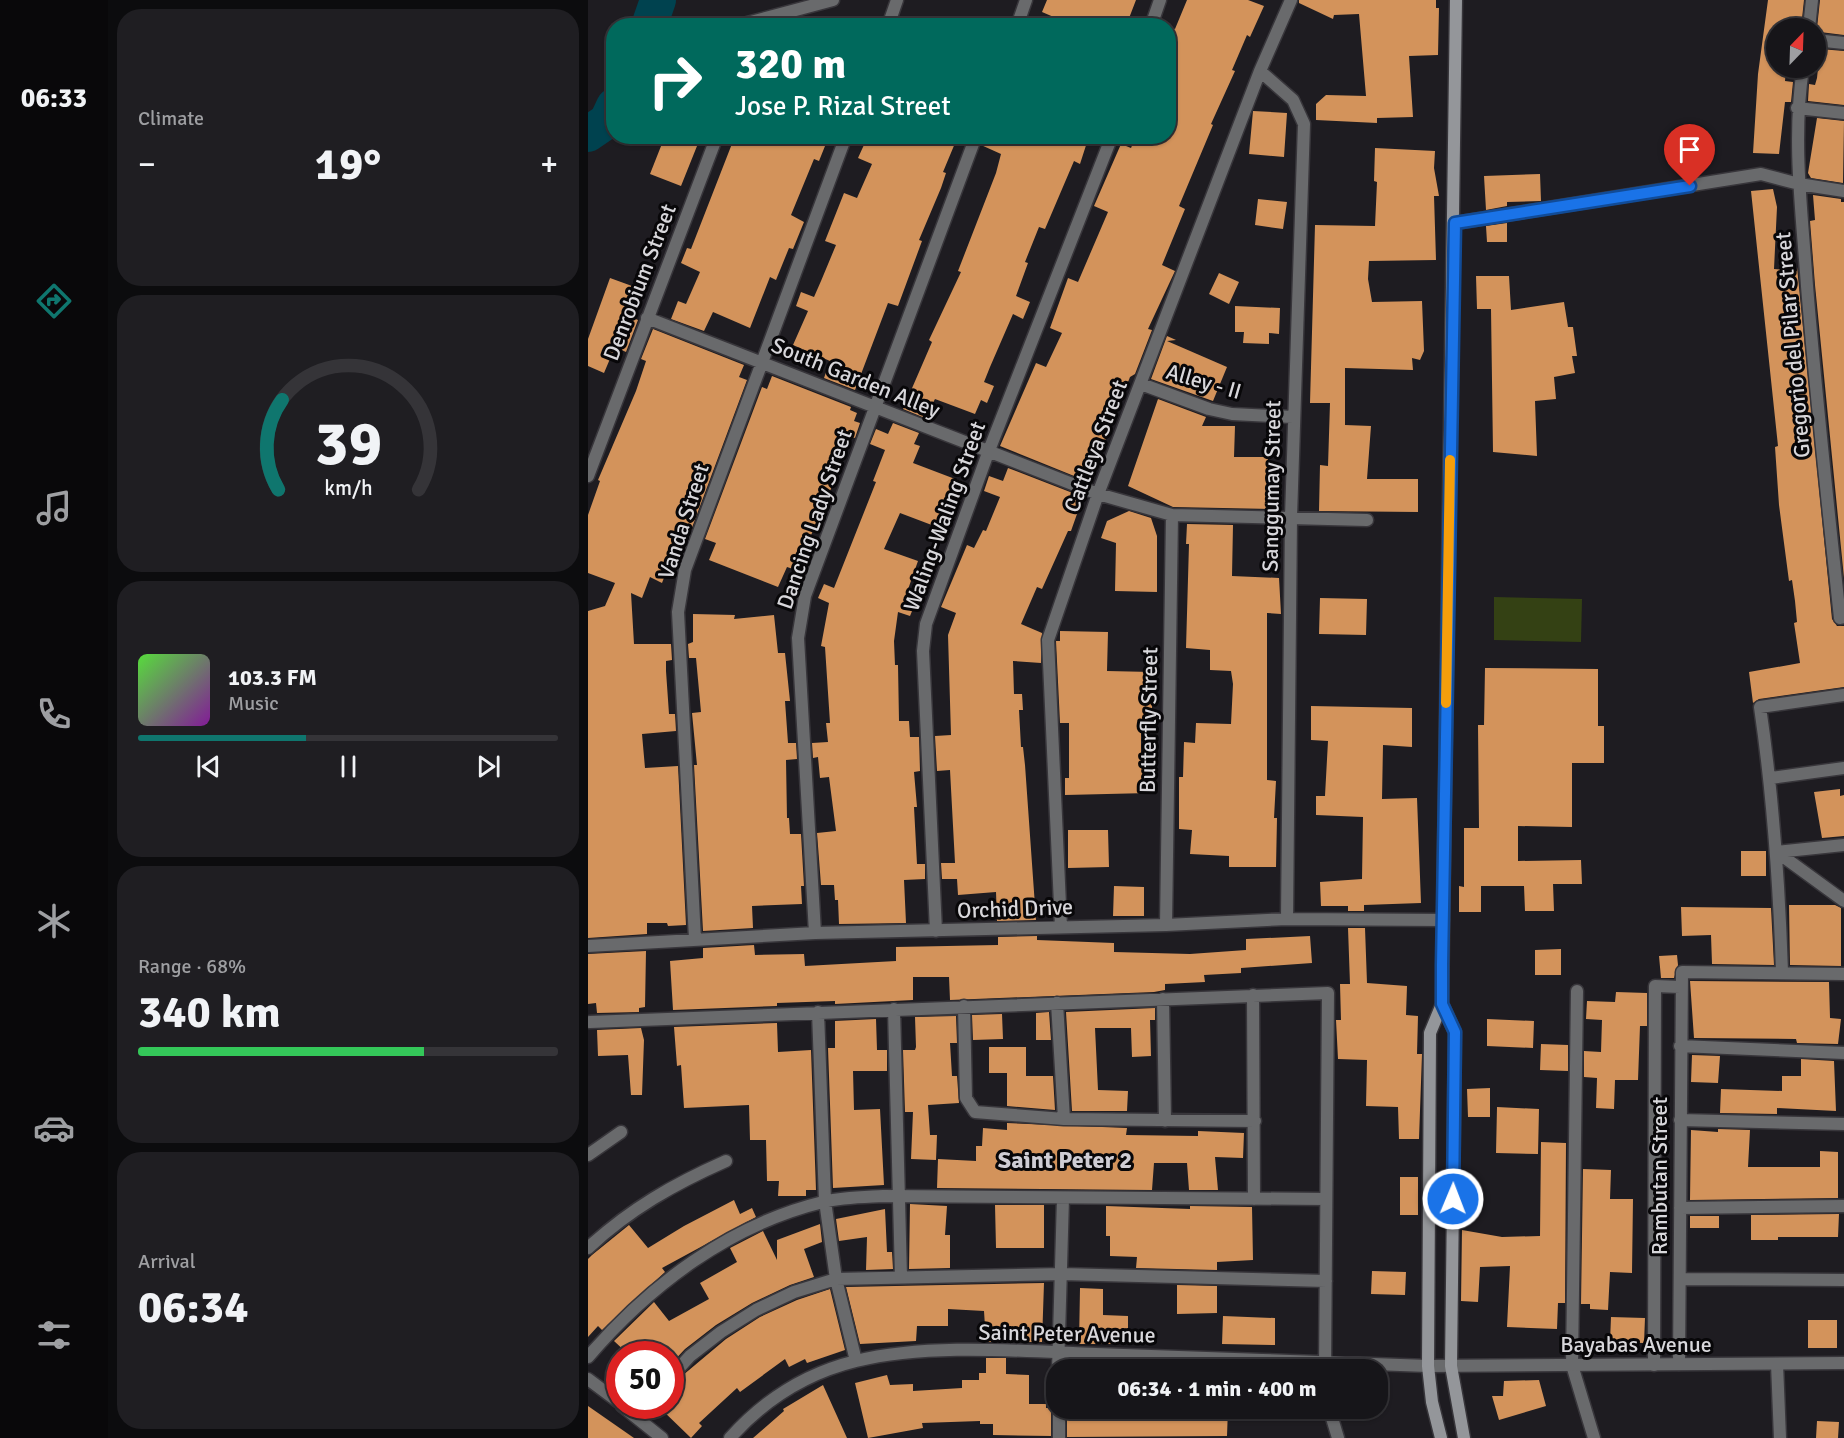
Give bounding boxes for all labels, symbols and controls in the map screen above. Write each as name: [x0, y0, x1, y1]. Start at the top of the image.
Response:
north arrow: [1766, 18, 1826, 78]
map controls: [1766, 18, 1826, 78]
text: 320 m: [735, 39, 846, 90]
icon: right: [636, 42, 714, 120]
text: 06:33: [21, 82, 87, 115]
text: Jose P. Rizal Street: [735, 90, 951, 123]
text: Climate: [138, 106, 204, 131]
pin: [1664, 124, 1715, 186]
icon: arrive: [1673, 133, 1706, 166]
text: 19°: [315, 137, 381, 192]
text: −: [138, 144, 156, 185]
text: +: [540, 144, 558, 185]
street label: Denrobium Street: [597, 200, 682, 364]
street label: Gregorio del Pilar Street: [1769, 230, 1816, 459]
icon: directions: [33, 280, 75, 322]
street label: South Garden Alley: [767, 331, 945, 424]
street label: Alley - II: [1163, 358, 1245, 405]
street label: Cattleya Street: [1058, 376, 1133, 516]
street label: Sanggumay Street: [1257, 400, 1286, 572]
text: 39: [314, 405, 382, 482]
street label: Waling-Waling Street: [898, 417, 991, 615]
street label: Dancing Lady Street: [771, 425, 858, 613]
street label: Vanda Street: [652, 460, 715, 582]
text: km/h: [324, 476, 372, 502]
icon: music: [33, 487, 75, 529]
street label: Butterfly Street: [1134, 646, 1163, 793]
text: 103.3 FM: [228, 664, 317, 691]
text: Music: [228, 691, 279, 716]
icon: phone: [33, 693, 75, 735]
icon: previous: [192, 750, 225, 783]
icon: pause: [332, 750, 365, 783]
icon: next: [472, 750, 505, 783]
street label: Orchid Drive: [956, 893, 1074, 924]
icon: climate: [33, 900, 75, 942]
text: Range · 68%: [138, 954, 246, 979]
text: 340 km: [138, 985, 281, 1040]
street label: Rambutan Street: [1646, 1097, 1673, 1255]
icon: car: [33, 1107, 75, 1149]
district label: Saint Peter 2: [998, 1145, 1132, 1175]
position arrow: [1421, 1167, 1485, 1231]
text: Arrival: [138, 1249, 196, 1274]
text: 06:34: [138, 1280, 248, 1335]
icon: filters: [33, 1314, 75, 1356]
street label: Saint Peter Avenue: [978, 1318, 1156, 1349]
street label: Bayabas Avenue: [1560, 1331, 1712, 1358]
speed limit sign: 50: [606, 1341, 684, 1419]
text: 06:34 · 1 min · 400 m: [1117, 1375, 1317, 1402]

